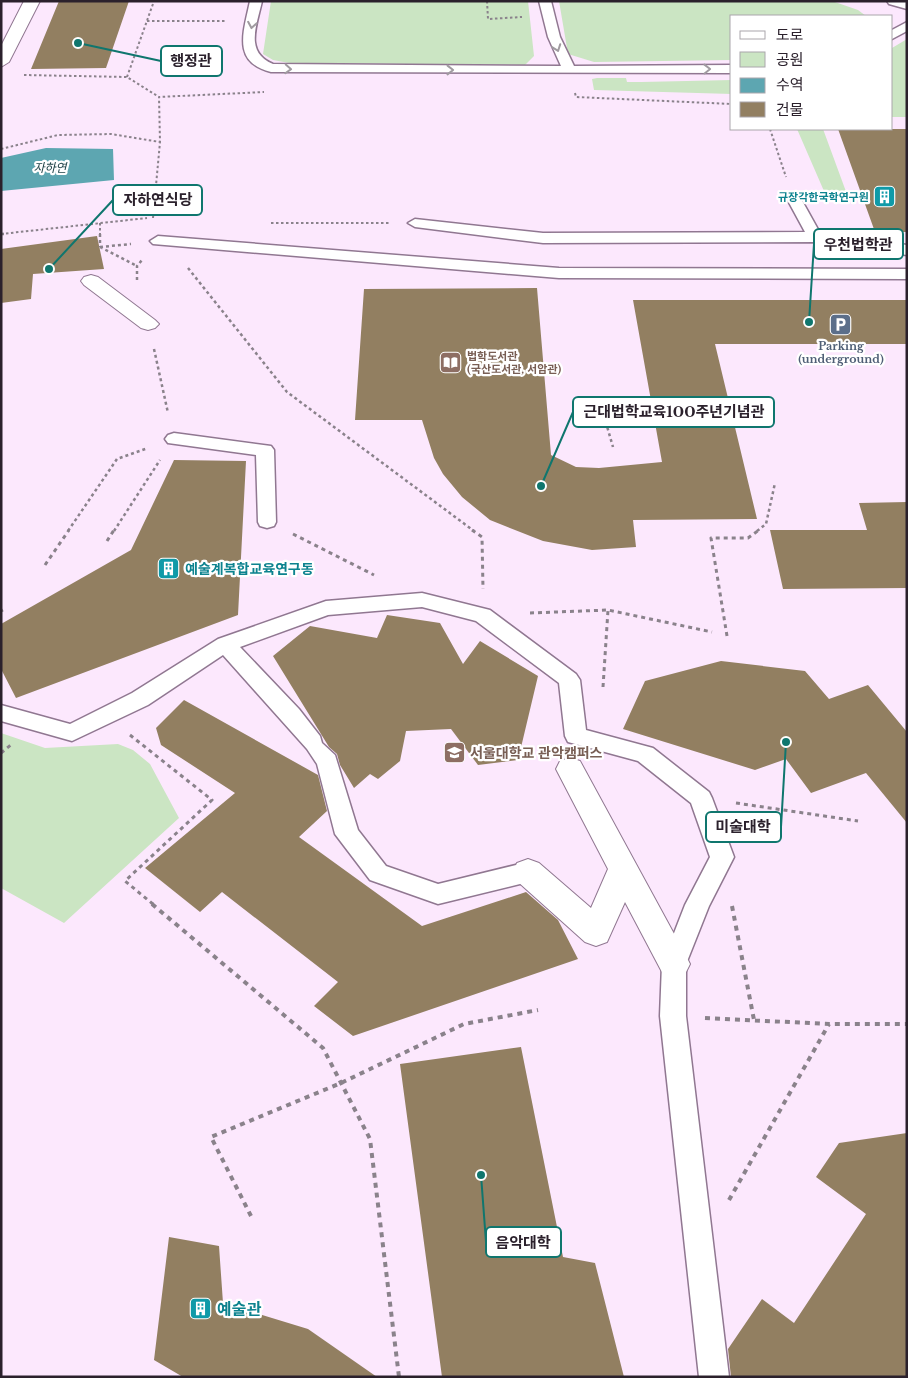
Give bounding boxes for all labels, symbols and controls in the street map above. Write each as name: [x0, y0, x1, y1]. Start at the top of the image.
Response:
legend: [730, 15, 893, 130]
one-way arrow: [247, 21, 257, 30]
text: 도로: [776, 25, 804, 44]
one-way arrow: [551, 43, 562, 52]
callout: 행정관: [161, 46, 222, 76]
text: 공원: [776, 50, 804, 69]
text: 행정관: [170, 51, 212, 70]
one-way arrow: [284, 64, 292, 75]
one-way arrow: [703, 64, 711, 74]
one-way arrow: [446, 65, 454, 75]
text: 수역: [776, 75, 804, 94]
text: 건물: [776, 100, 804, 119]
water label: 자하연: [33, 160, 69, 175]
callout: 자하연식당: [113, 185, 202, 215]
building icon: 규장각한국학연구원: [873, 185, 897, 209]
text: 자하연식당: [123, 190, 193, 209]
place label: 규장각한국학연구원: [778, 190, 869, 204]
callout: 우천법학관: [814, 229, 903, 259]
text: 우천법학관: [823, 235, 893, 254]
parking icon: Parking (underground): [829, 313, 853, 337]
place label: Parking (underground): [798, 339, 884, 366]
place label: 법학도서관 (국산도서관, 서암관): [467, 349, 562, 376]
library icon: 법학도서관 (국산도서관, 서암관): [439, 350, 463, 374]
callout: 근대법학교육100주년기념관: [573, 397, 774, 427]
text: 근대법학교육100주년기념관: [584, 402, 765, 421]
building icon: 예술계복합교육연구동: [157, 557, 181, 581]
place label: 예술계복합교육연구동: [185, 560, 314, 578]
school or university icon: 서울대학교 관악캠퍼스: [442, 741, 466, 765]
place label: 서울대학교 관악캠퍼스: [470, 744, 603, 762]
callout: 미술대학: [706, 812, 781, 842]
text: 미술대학: [715, 817, 771, 836]
callout: 음악대학: [486, 1227, 561, 1257]
text: 음악대학: [495, 1233, 551, 1252]
building icon: 예술관: [189, 1297, 213, 1321]
place label: 예술관: [217, 1299, 261, 1319]

